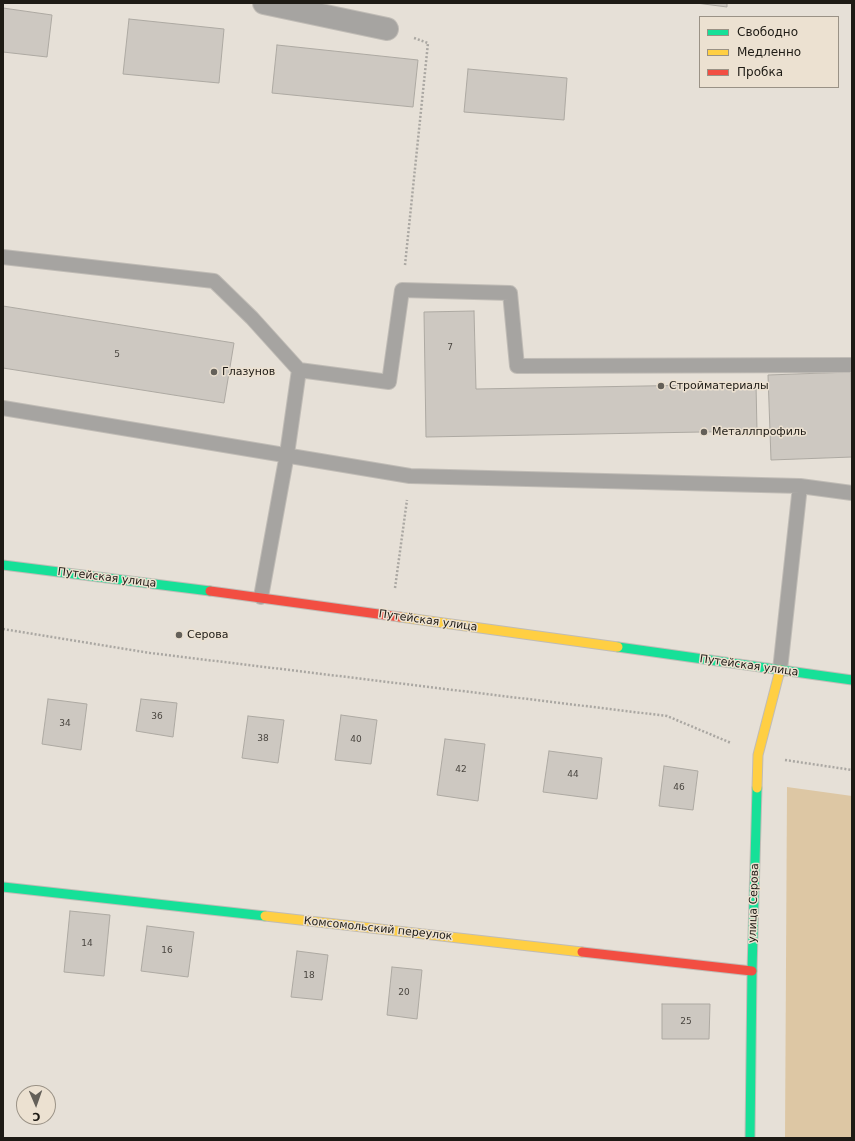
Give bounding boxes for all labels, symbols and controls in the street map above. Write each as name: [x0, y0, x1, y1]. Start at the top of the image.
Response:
legend: [699, 16, 839, 88]
text: Свободно: [737, 25, 798, 39]
text: Медленно: [737, 45, 801, 59]
text: Пробка: [737, 65, 783, 79]
house number: 7: [447, 343, 453, 353]
house number: 5: [114, 350, 120, 360]
place label: Глазунов: [222, 365, 275, 379]
marker: Глазунов: [209, 367, 219, 377]
place label: Стройматериалы: [669, 379, 769, 393]
marker: Стройматериалы: [656, 381, 666, 391]
place label: Металлпрофиль: [712, 425, 806, 439]
marker: Металлпрофиль: [699, 427, 709, 437]
street label: Путейская улица: [57, 565, 157, 591]
street label: Путейская улица: [378, 608, 478, 634]
place label: Серова: [187, 628, 228, 642]
marker: Серова: [174, 630, 184, 640]
street label: Путейская улица: [699, 653, 799, 679]
house number: 36: [151, 712, 163, 722]
house number: 34: [59, 719, 71, 729]
house number: 38: [257, 734, 269, 744]
house number: 40: [350, 735, 362, 745]
house number: 42: [455, 765, 467, 775]
house number: 44: [567, 770, 579, 780]
house number: 46: [673, 783, 685, 793]
street label: улица Серова: [746, 863, 762, 943]
street label: Комсомольский переулок: [303, 915, 453, 943]
house number: 14: [81, 939, 93, 949]
house number: 16: [161, 946, 173, 956]
house number: 18: [303, 971, 315, 981]
house number: 20: [398, 988, 410, 998]
house number: 25: [680, 1017, 692, 1027]
north arrow: [16, 1085, 56, 1125]
text: С: [32, 1110, 41, 1123]

